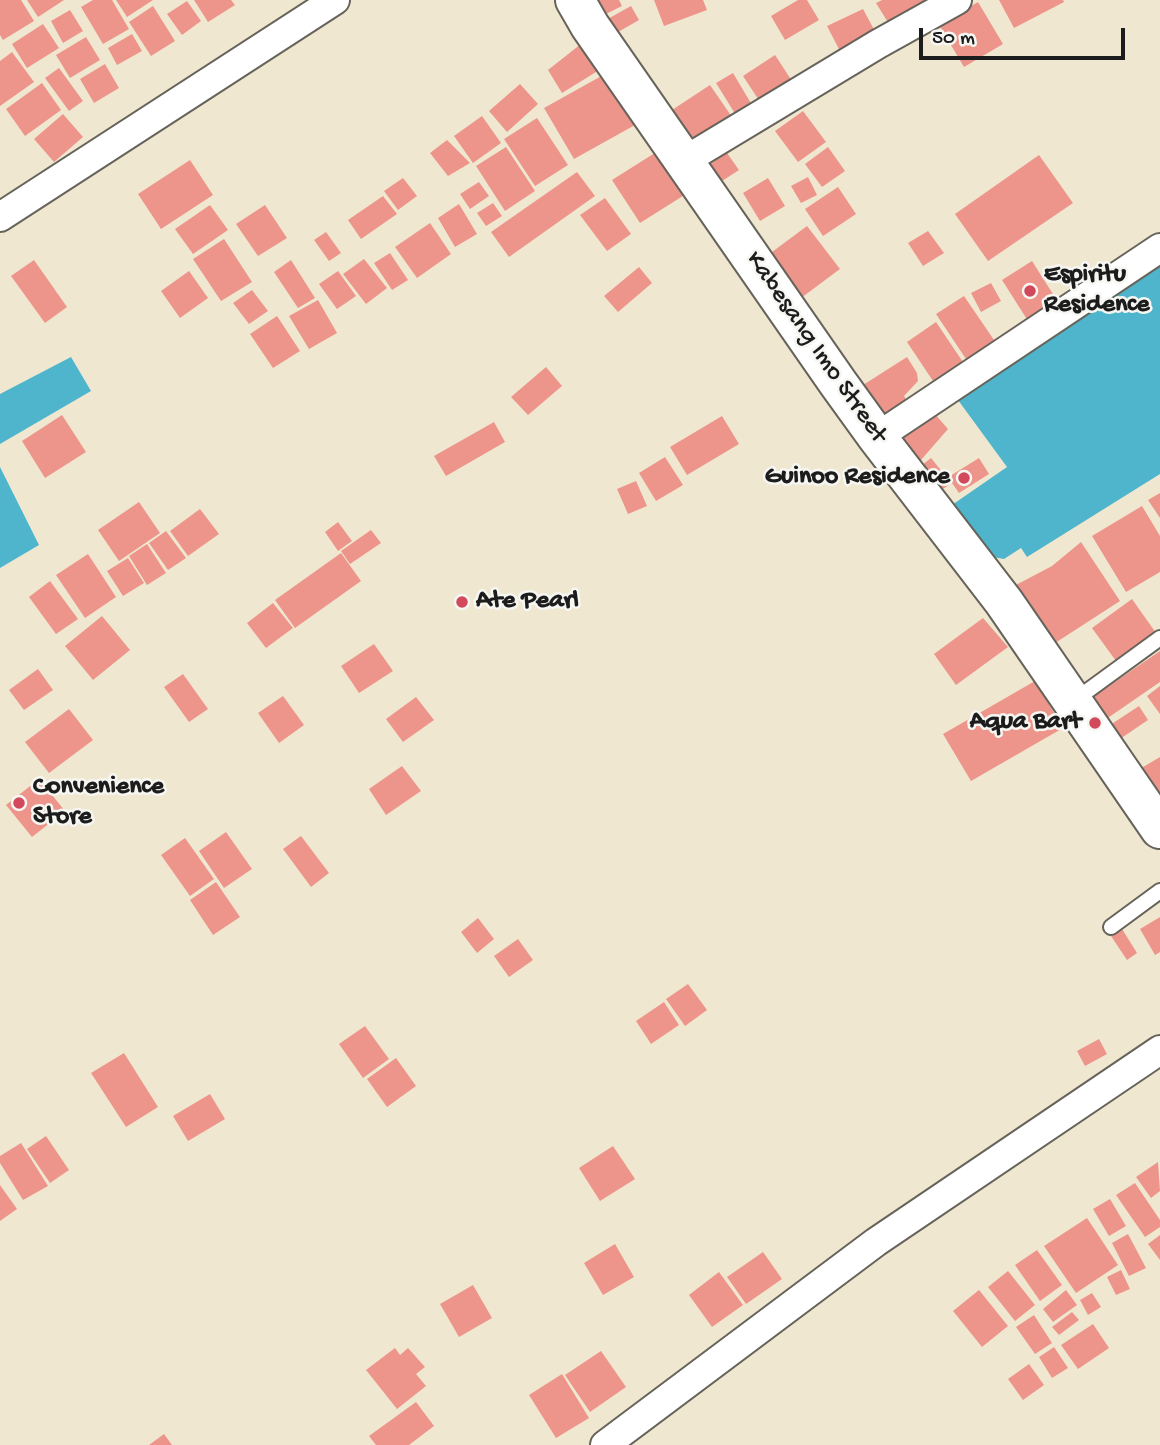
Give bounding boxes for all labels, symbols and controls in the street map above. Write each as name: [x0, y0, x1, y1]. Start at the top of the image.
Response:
scale bar: [922, 14, 1128, 58]
text: 50 m: [932, 27, 975, 52]
street label: Kabesang Imo Street: [737, 246, 893, 450]
place label: Espiritu Residence: [1044, 260, 1150, 322]
marker: Espiritu Residence: [1022, 283, 1038, 299]
place label: Guinoo Residence: [765, 462, 950, 494]
marker: Guinoo Residence: [956, 470, 972, 486]
place label: Ate Pearl: [476, 586, 579, 618]
marker: Ate Pearl: [454, 594, 470, 610]
place label: Aqua Bart: [970, 707, 1081, 739]
marker: Aqua Bart: [1087, 715, 1103, 731]
place label: Convenience Store: [33, 772, 164, 834]
marker: Convenience Store: [11, 795, 27, 811]

